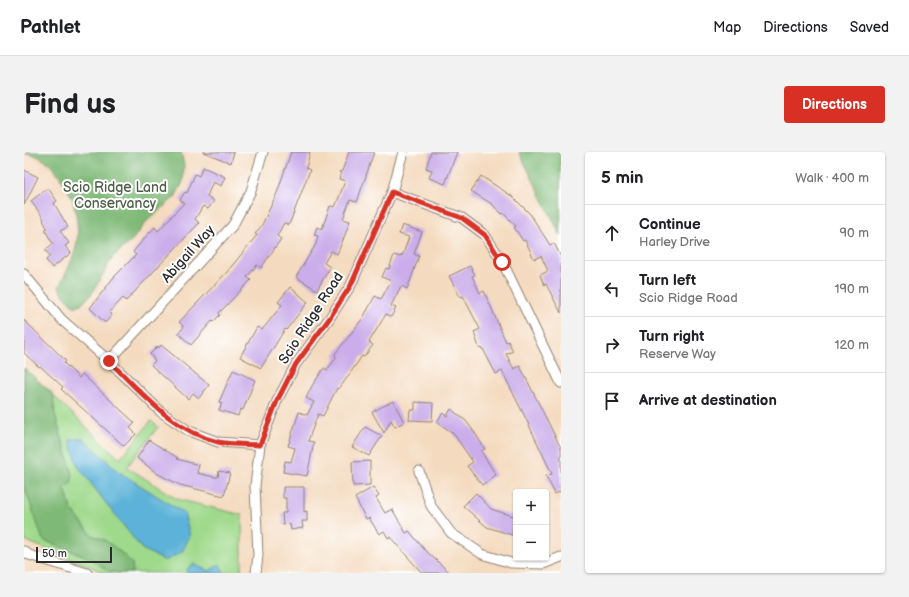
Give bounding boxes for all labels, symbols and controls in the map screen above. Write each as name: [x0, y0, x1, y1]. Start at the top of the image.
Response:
text: Pathlet: [20, 16, 81, 39]
text: Map: [713, 19, 741, 36]
text: Directions: [763, 19, 828, 36]
text: Saved: [850, 19, 889, 36]
button: Directions: [784, 86, 885, 123]
text: Find us: [24, 88, 116, 121]
text: 5 min: [601, 168, 644, 188]
text: Walk · 400 m: [795, 170, 869, 186]
park label: Scio Ridge Land Conservancy: [63, 179, 167, 212]
text: Continue: [639, 215, 701, 234]
street label: Abigail Way: [158, 221, 219, 286]
icon: ahead: [601, 222, 623, 244]
text: 90 m: [840, 225, 869, 241]
text: Harley Drive: [639, 234, 710, 250]
route start: [493, 253, 511, 271]
street label: Scio Ridge Road: [275, 269, 347, 367]
text: Turn left: [639, 271, 696, 290]
icon: left: [601, 278, 623, 300]
text: 190 m: [835, 281, 869, 297]
text: Scio Ridge Road: [639, 290, 738, 306]
text: Turn right: [639, 327, 704, 346]
icon: right: [601, 334, 623, 356]
text: 120 m: [834, 337, 869, 353]
text: Reserve Way: [639, 346, 716, 362]
route end: [100, 352, 118, 370]
icon: arrive: [601, 390, 623, 412]
text: Arrive at destination: [639, 391, 777, 410]
map controls: [513, 489, 549, 561]
button: +: [513, 489, 549, 525]
button: −: [513, 525, 549, 561]
scale bar: [36, 545, 112, 564]
text: 50 m: [42, 547, 67, 560]

